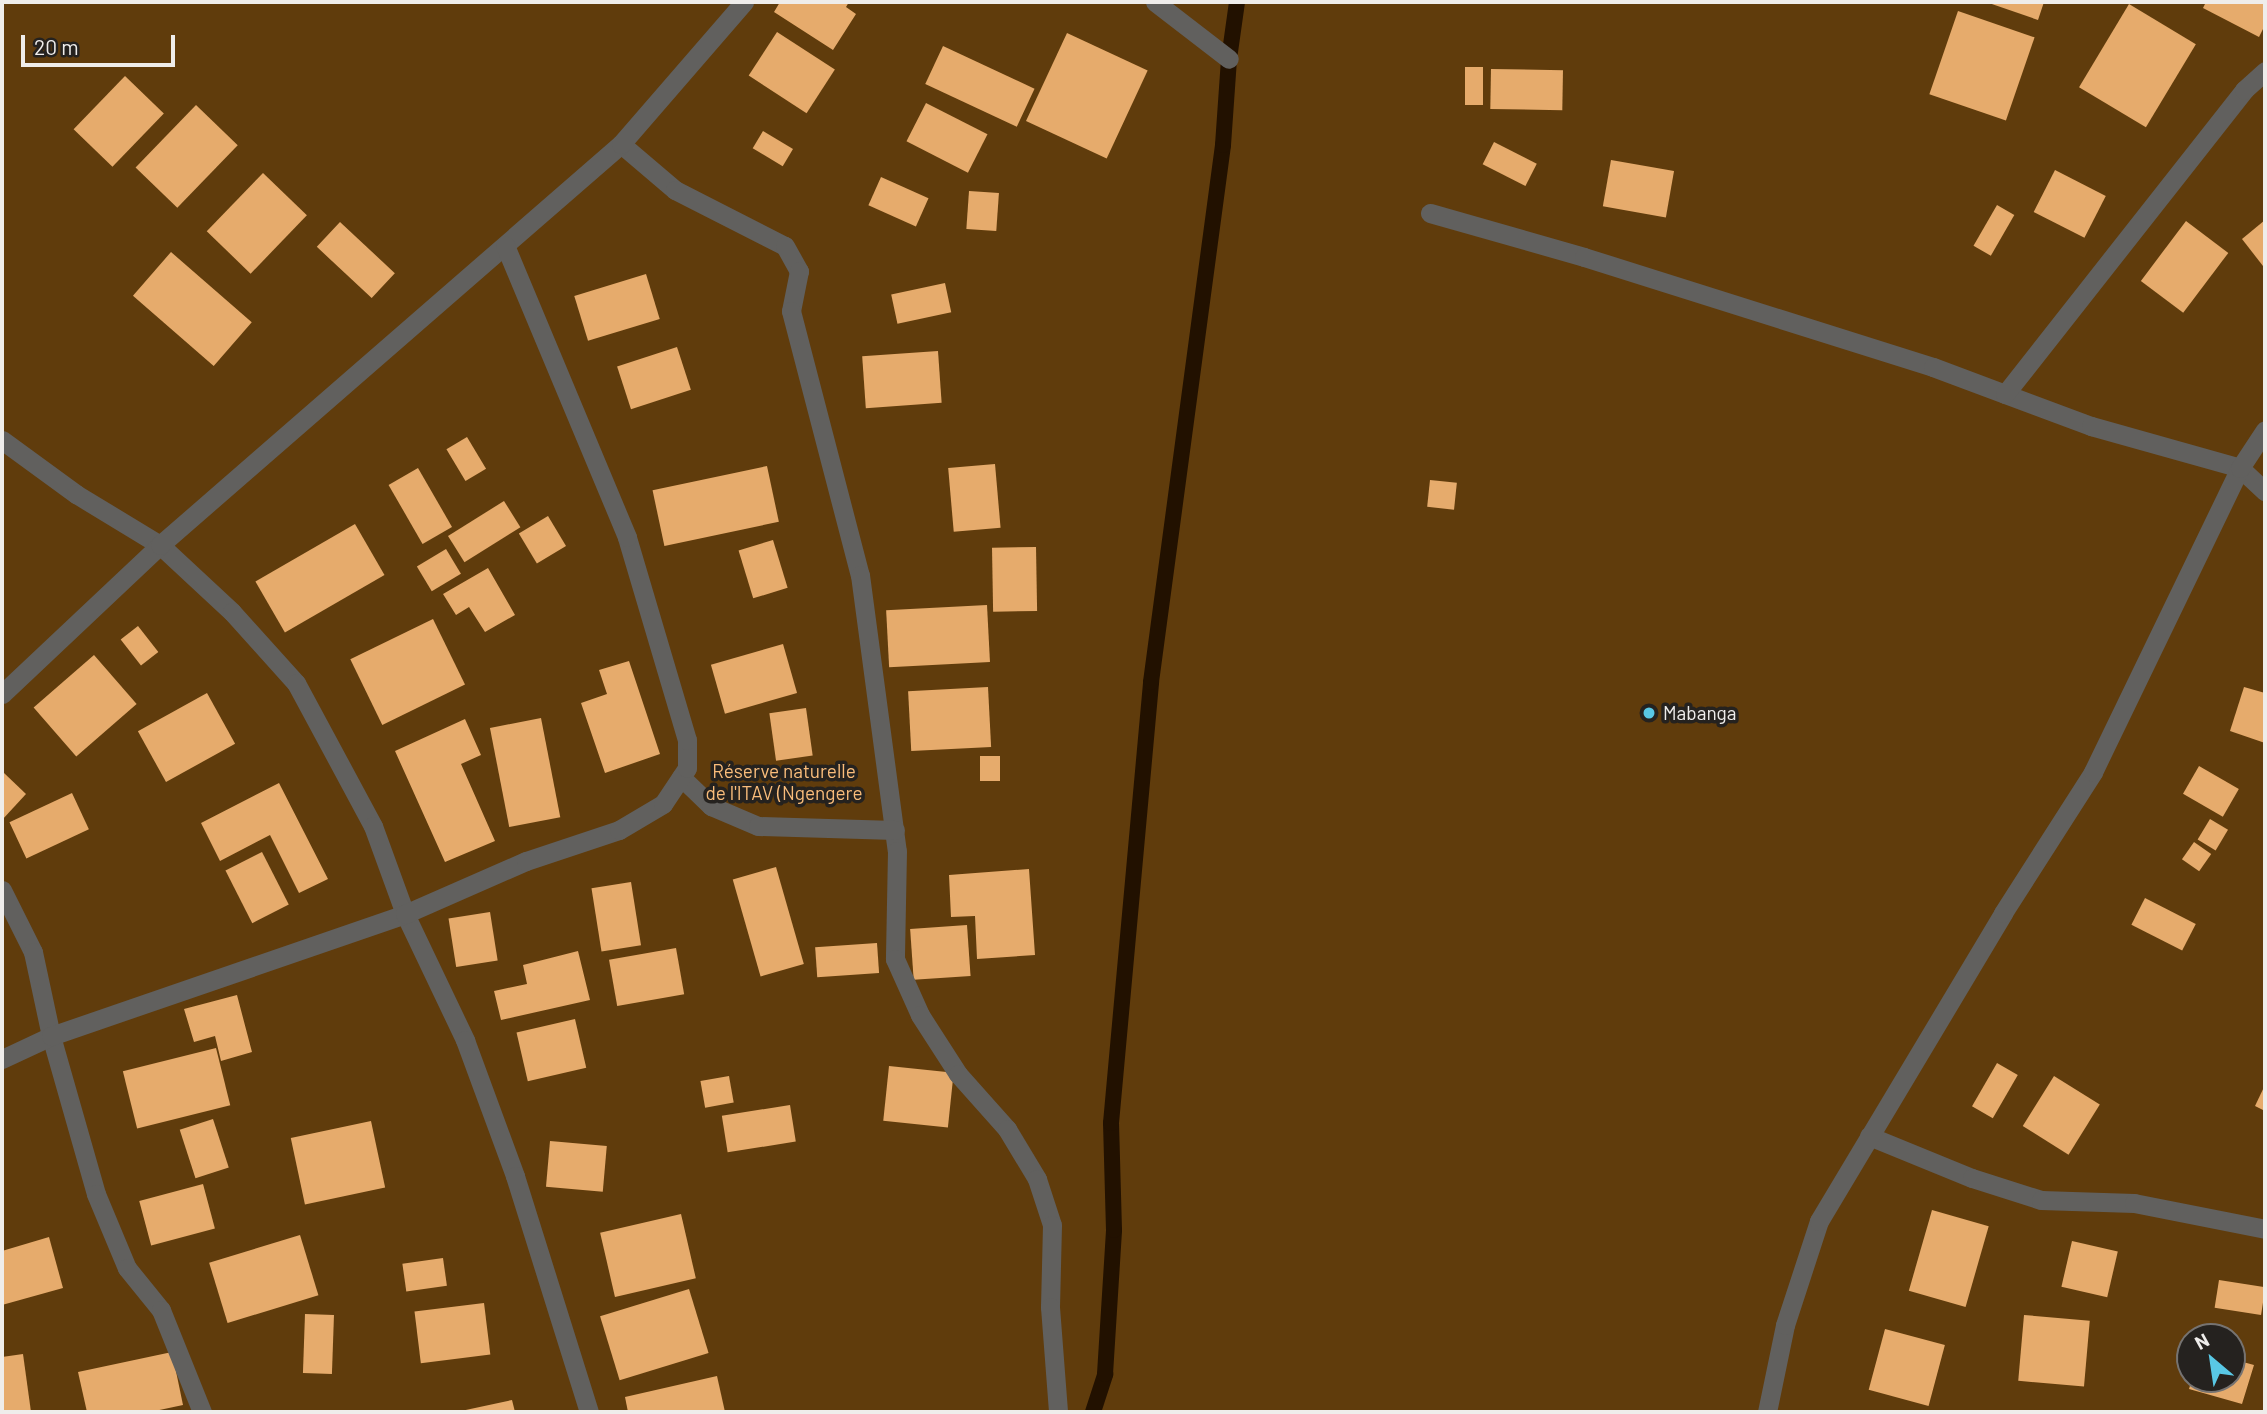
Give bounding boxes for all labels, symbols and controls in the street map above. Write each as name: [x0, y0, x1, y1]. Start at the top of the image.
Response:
scale bar: [24, 21, 178, 65]
text: 20 m: [34, 34, 79, 59]
place label: Mabanga: [1663, 702, 1736, 724]
marker: Mabanga: [1641, 705, 1657, 721]
park label: Réserve naturelle de l'ITAV (Ngengere: [705, 760, 863, 804]
north arrow: [2176, 1323, 2246, 1393]
text: N: [2190, 1328, 2213, 1354]

